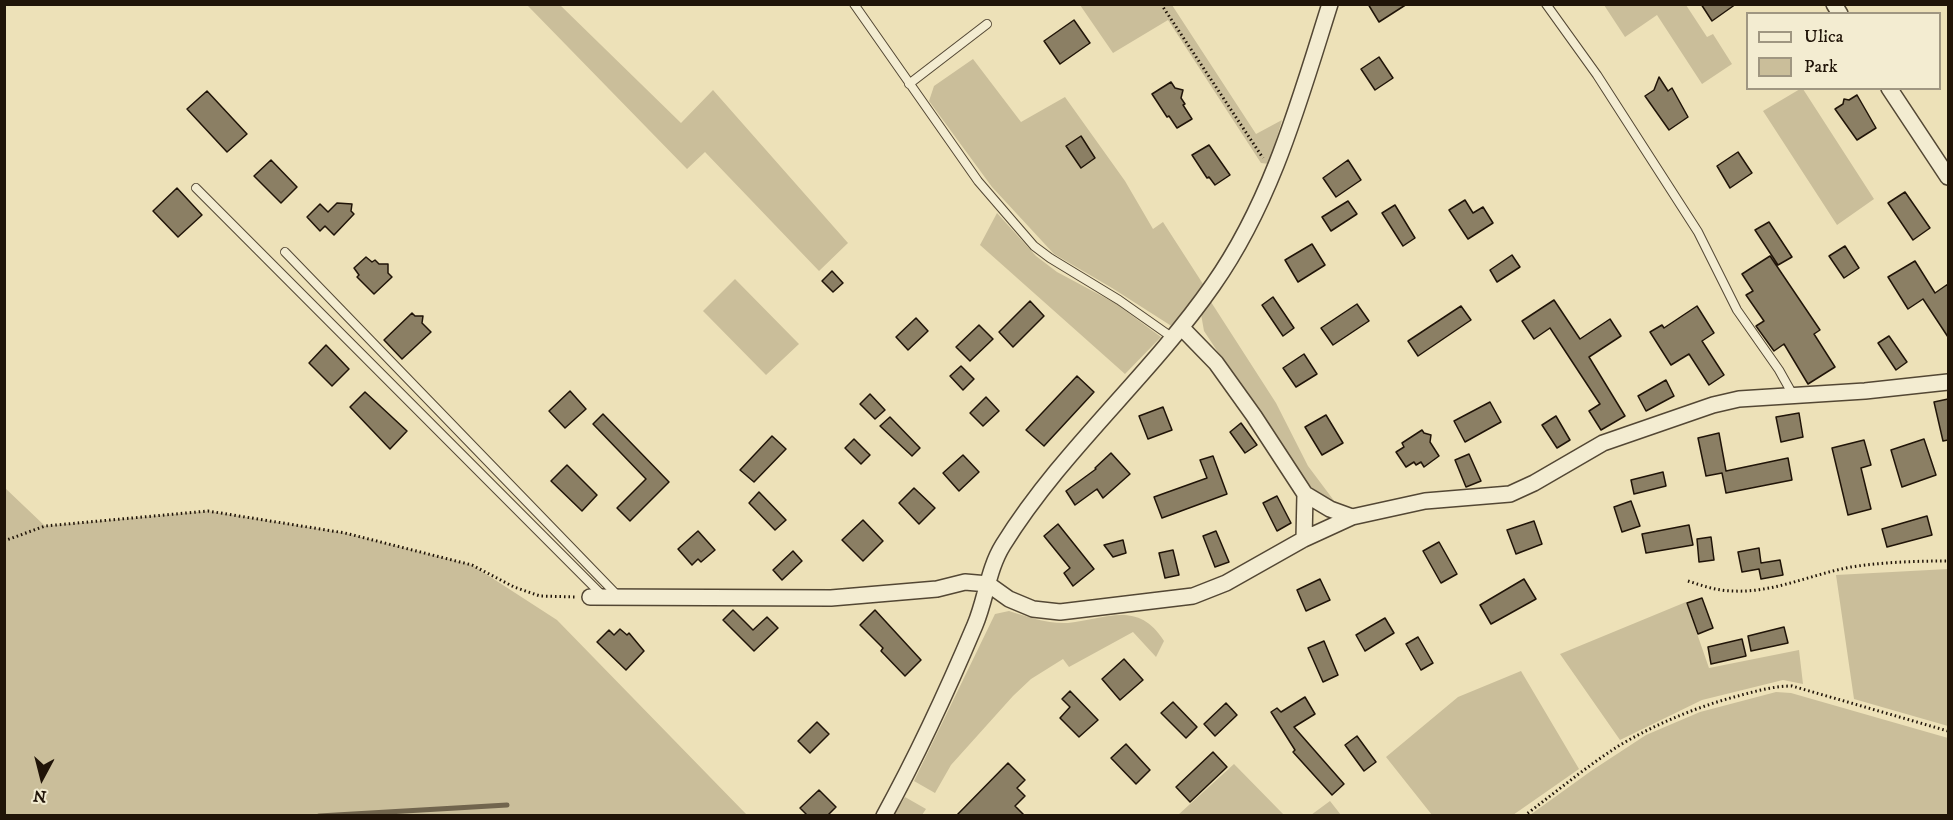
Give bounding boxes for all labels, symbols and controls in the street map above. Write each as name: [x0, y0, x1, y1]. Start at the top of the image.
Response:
legend: [1746, 12, 1941, 90]
text: Ulica: [1804, 26, 1843, 48]
text: Park: [1804, 56, 1838, 78]
north arrow: [12, 748, 72, 808]
text: N: [32, 785, 48, 807]

